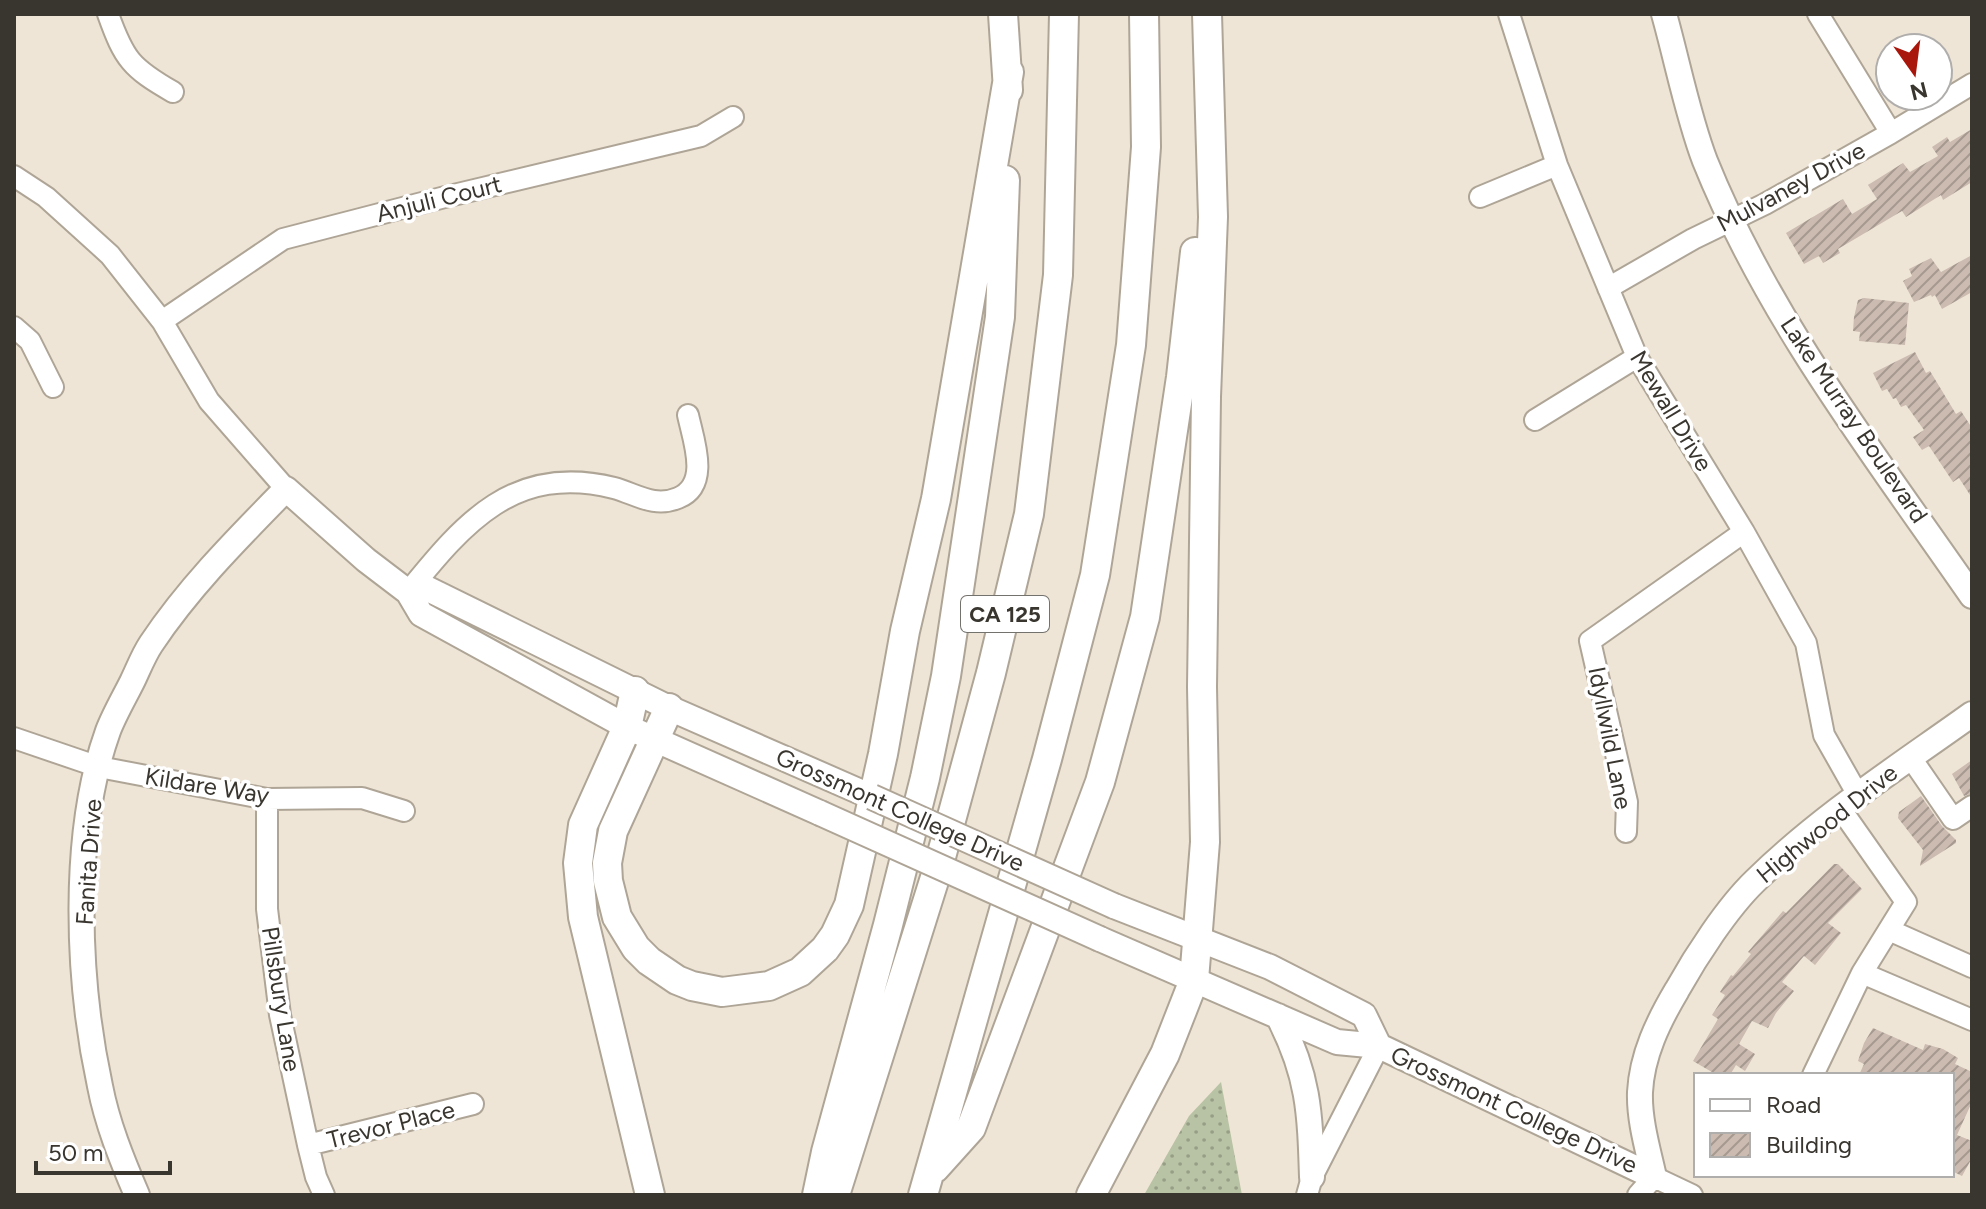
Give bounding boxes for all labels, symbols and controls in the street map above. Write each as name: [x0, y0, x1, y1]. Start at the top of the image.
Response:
north arrow: [1874, 32, 1954, 112]
text: N: [1907, 76, 1930, 106]
street label: Mulvaney Drive: [1712, 135, 1870, 238]
street label: Anjuli Court: [373, 169, 505, 228]
street label: Lake Murray Boulevard: [1775, 311, 1934, 528]
street label: Mewall Drive: [1624, 345, 1719, 476]
road number: CA 125: [961, 596, 1049, 632]
street label: Idyllwild Lane: [1582, 664, 1639, 812]
street label: Grossmont College Drive: [771, 742, 1029, 877]
street label: Highwood Drive: [1750, 758, 1903, 889]
street label: Kildare Way: [143, 761, 272, 810]
street label: Fanita Drive: [70, 798, 107, 926]
street label: Pillsbury Lane: [256, 924, 307, 1074]
street label: Grossmont College Drive: [1386, 1040, 1642, 1180]
legend: [1694, 1073, 1954, 1177]
text: Road: [1766, 1090, 1821, 1119]
street label: Trevor Place: [324, 1095, 458, 1154]
scale bar: [36, 1125, 170, 1175]
text: Building: [1766, 1130, 1852, 1159]
text: 50 m: [48, 1138, 104, 1167]

